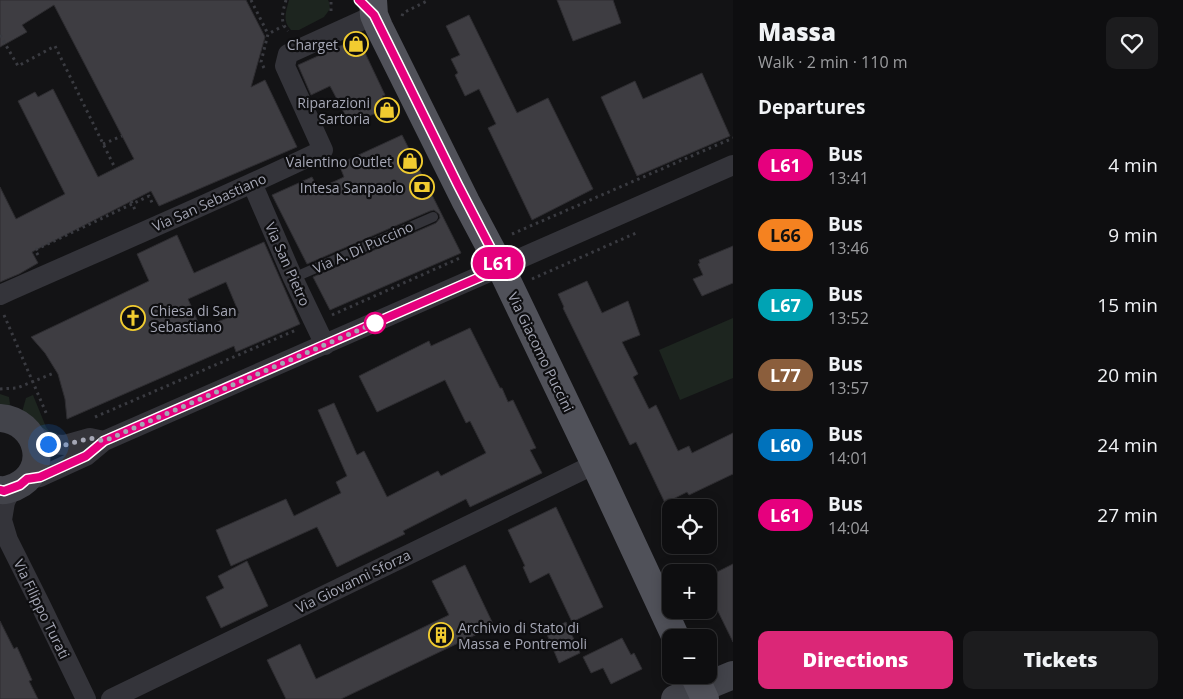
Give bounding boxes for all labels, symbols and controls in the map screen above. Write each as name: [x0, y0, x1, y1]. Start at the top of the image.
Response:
text: Massa: [758, 15, 836, 48]
button: heart: [1106, 17, 1158, 69]
shop icon: Charget: [343, 31, 369, 57]
place label: Charget: [287, 35, 338, 54]
text: Walk · 2 min · 110 m: [758, 51, 908, 73]
place label: Riparazioni Sartoria: [297, 93, 370, 128]
text: Departures: [758, 94, 865, 120]
shop icon: Riparazioni Sartoria: [374, 97, 400, 123]
text: Bus: [828, 141, 863, 167]
shop icon: Valentino Outlet: [397, 148, 423, 174]
place label: Valentino Outlet: [286, 152, 392, 171]
text: 4 min: [1108, 152, 1158, 178]
text: L61: [770, 153, 801, 177]
text: 13:41: [828, 167, 869, 189]
street label: Via San Sebastiano: [149, 168, 269, 236]
bank icon: Intesa Sanpaolo: [409, 174, 435, 200]
place label: Intesa Sanpaolo: [300, 178, 404, 197]
text: Bus: [828, 211, 863, 237]
street label: Via A. Di Puccino: [310, 216, 416, 278]
street label: Via San Pietro: [261, 219, 315, 309]
text: 9 min: [1108, 222, 1158, 248]
text: L66: [770, 223, 801, 247]
text: 13:46: [828, 237, 869, 259]
line badge: L61: [469, 247, 527, 279]
text: L61: [483, 251, 513, 275]
text: Bus: [828, 281, 863, 307]
street label: Via Giacomo Puccini: [504, 289, 578, 415]
text: 15 min: [1097, 292, 1158, 318]
text: L67: [770, 293, 801, 317]
place label: Chiesa di San Sebastiano: [150, 301, 237, 336]
church icon: Chiesa di San Sebastiano: [120, 305, 146, 331]
text: 13:52: [828, 307, 869, 329]
unlabelled marker: [364, 312, 386, 334]
text: Bus: [828, 351, 863, 377]
text: 20 min: [1097, 362, 1158, 388]
text: L77: [770, 363, 801, 387]
text: 13:57: [828, 377, 869, 399]
text: Bus: [828, 421, 863, 447]
your location: [36, 432, 61, 457]
text: 24 min: [1097, 432, 1158, 458]
text: L60: [770, 433, 801, 457]
text: 14:01: [828, 447, 869, 469]
text: Bus: [828, 491, 863, 517]
map controls: [662, 499, 717, 684]
button: locate: [662, 499, 717, 554]
text: 27 min: [1097, 502, 1158, 528]
text: L61: [770, 503, 801, 527]
text: 14:04: [828, 517, 869, 539]
street label: Via Giovanni Sforza: [292, 545, 414, 617]
street label: Via Filippo Turati: [10, 556, 74, 662]
button: +: [662, 564, 717, 619]
place label: Archivio di Stato di Massa e Pontremoli: [458, 618, 587, 653]
building icon: Archivio di Stato di Massa e Pontremoli: [428, 622, 454, 648]
button: −: [662, 629, 717, 684]
button: Directions: [758, 631, 953, 689]
button: Tickets: [963, 631, 1158, 689]

